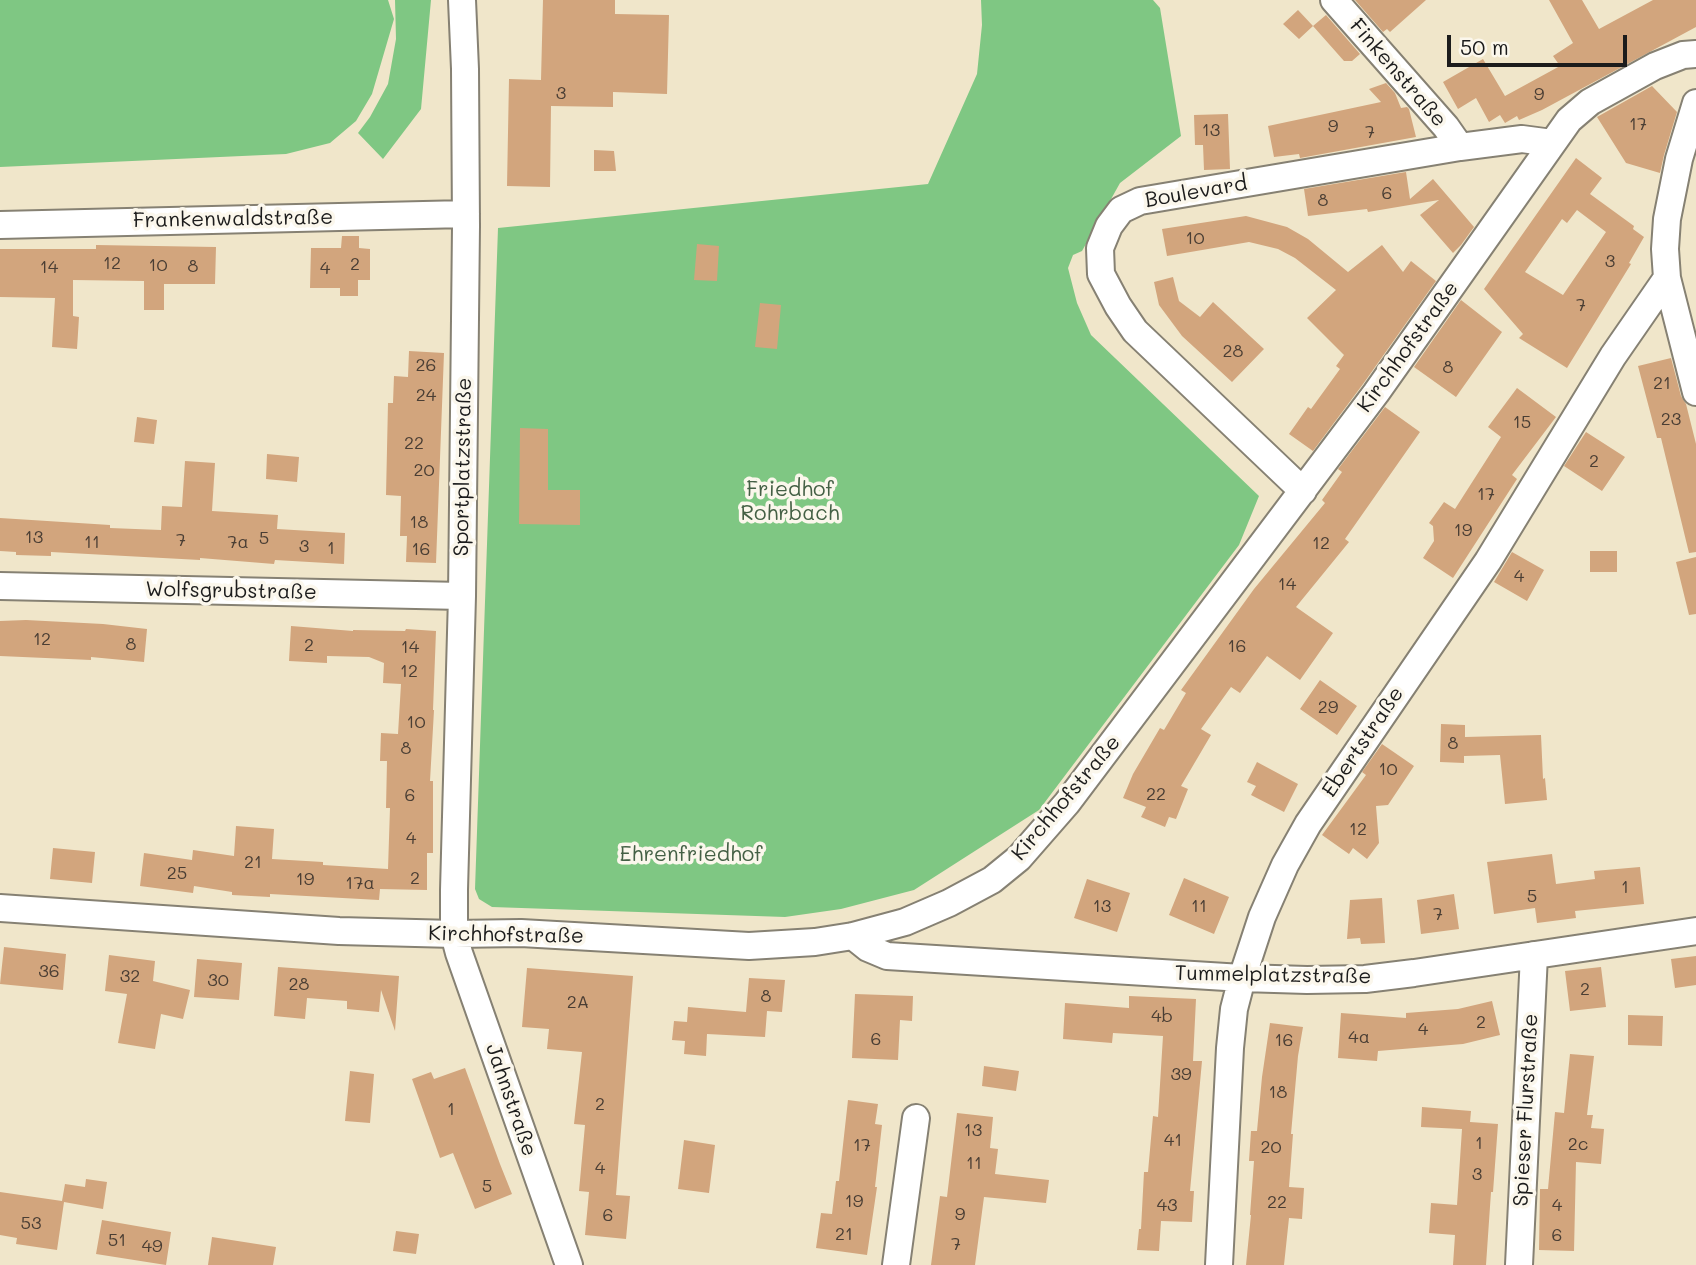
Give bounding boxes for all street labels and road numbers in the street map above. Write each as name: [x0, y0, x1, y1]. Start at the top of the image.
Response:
street label: Finkenstraße: [1344, 14, 1452, 132]
street label: Boulevard: [1143, 171, 1249, 213]
street label: Frankenwaldstraße: [133, 205, 333, 233]
street label: Kirchhofstraße: [1352, 277, 1464, 417]
street label: Sportplatzstraße: [449, 377, 477, 557]
street label: Wolfsgrubstraße: [145, 577, 317, 605]
street label: Ebertstraße: [1317, 682, 1409, 802]
street label: Kirchhofstraße: [1006, 730, 1126, 866]
street label: Kirchhofstraße: [428, 921, 584, 949]
street label: Tummelplatzstraße: [1175, 961, 1371, 989]
street label: Spieser Flurstraße: [1508, 1013, 1544, 1207]
street label: Jahnstraße: [480, 1040, 542, 1160]

